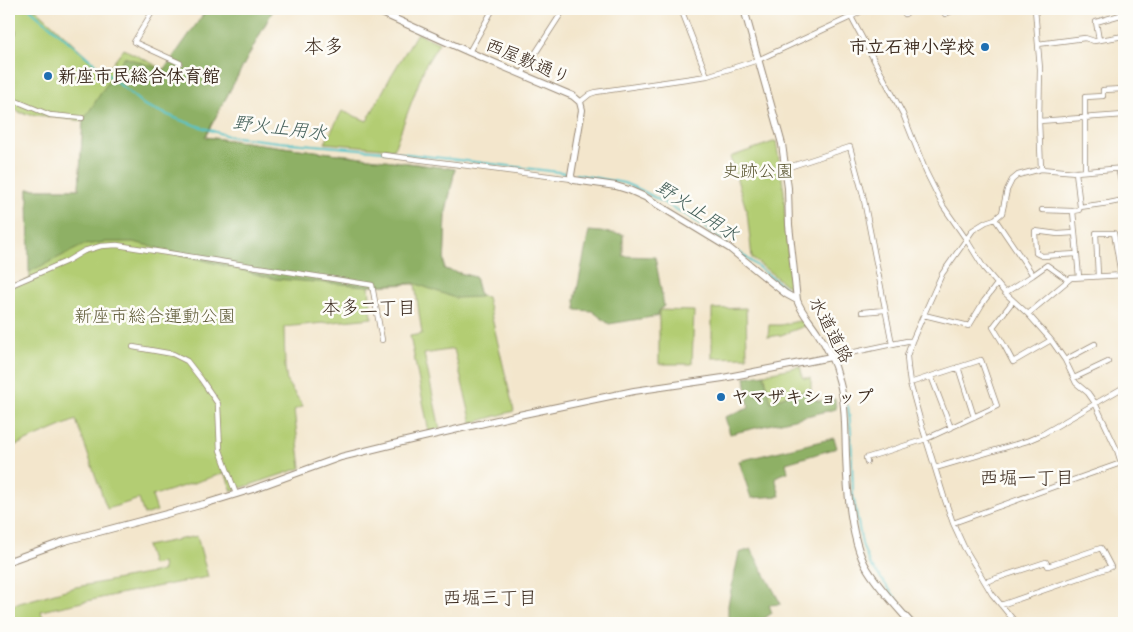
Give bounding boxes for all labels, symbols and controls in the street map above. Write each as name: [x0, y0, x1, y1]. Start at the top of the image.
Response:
street label: 西屋敷通り: [482, 33, 574, 89]
district label: 本多: [304, 34, 344, 59]
place label: 市立石神小学校: [849, 36, 975, 58]
marker: 市立石神小学校: [979, 41, 991, 53]
place label: 新座市民総合体育館: [58, 65, 220, 87]
marker: 新座市民総合体育館: [42, 70, 54, 82]
water label: 野火止用水: [231, 110, 328, 146]
park label: 史跡公園: [722, 160, 794, 182]
water label: 野火止用水: [651, 175, 744, 247]
street label: 水道道路: [804, 293, 858, 367]
district label: 本多二丁目: [321, 296, 417, 320]
park label: 新座市総合運動公園: [74, 305, 236, 327]
place label: ヤマザキショップ: [731, 386, 874, 408]
marker: ヤマザキショップ: [715, 391, 727, 403]
district label: 西堀一丁目: [979, 466, 1075, 490]
district label: 西堀三丁目: [442, 586, 538, 610]

